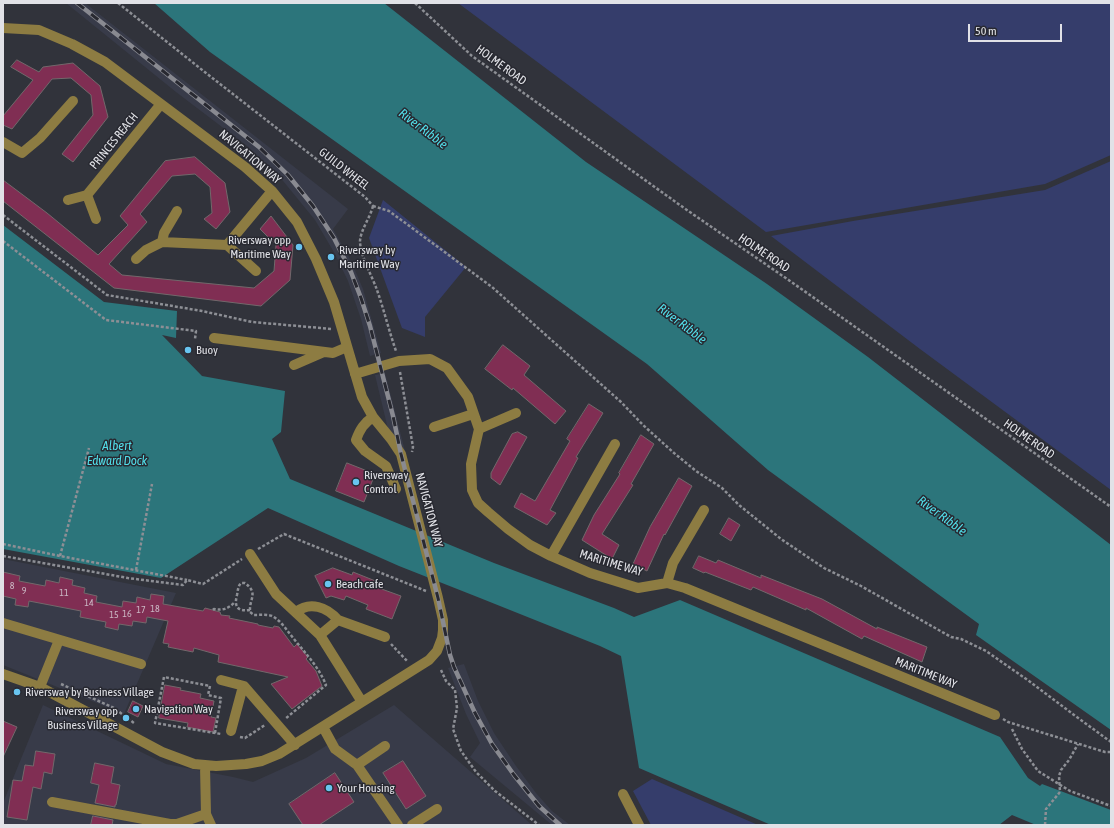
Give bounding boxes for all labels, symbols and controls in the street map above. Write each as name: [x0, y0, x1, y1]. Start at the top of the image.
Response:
scale bar: [970, 16, 1064, 42]
text: 50 m: [975, 24, 997, 38]
street label: HOLME ROAD: [473, 42, 529, 88]
water label: River Ribble: [395, 106, 451, 152]
street label: PRINCES REACH: [87, 110, 141, 172]
street label: NAVIGATION WAY: [216, 127, 284, 187]
street label: GUILD WHEEL: [316, 145, 372, 193]
street label: HOLME ROAD: [736, 231, 792, 275]
place label: Riversway opp Maritime Way: [228, 233, 291, 261]
marker: Riversway opp Maritime Way: [294, 242, 304, 252]
place label: Riversway by Maritime Way: [339, 243, 400, 271]
marker: Riversway by Maritime Way: [326, 252, 336, 262]
water label: River Ribble: [654, 301, 710, 347]
place label: Buoy: [196, 343, 218, 357]
marker: Buoy: [183, 345, 193, 355]
street label: HOLME ROAD: [1001, 416, 1057, 462]
water label: Albert Edward Dock: [87, 438, 147, 469]
place label: Riversway Control: [364, 468, 408, 496]
street label: NAVIGATION WAY: [412, 471, 446, 549]
marker: Riversway Control: [351, 477, 361, 487]
water label: River Ribble: [914, 493, 970, 539]
street label: MARITIME WAY: [578, 547, 644, 579]
place label: Beach cafe: [336, 577, 383, 591]
marker: Beach cafe: [323, 579, 333, 589]
house number: 8: [10, 580, 14, 592]
house number: 9: [22, 585, 26, 597]
house number: 11: [59, 587, 69, 599]
house number: 14: [84, 597, 94, 609]
house number: 18: [150, 603, 160, 615]
house number: 17: [136, 604, 146, 616]
house number: 16: [122, 608, 132, 620]
house number: 15: [109, 609, 119, 621]
street label: MARITIME WAY: [893, 654, 959, 692]
place label: Riversway by Business Village: [25, 685, 154, 699]
marker: Riversway by Business Village: [12, 687, 22, 697]
place label: Navigation Way: [144, 702, 213, 716]
place label: Riversway opp Business Village: [47, 704, 118, 732]
marker: Navigation Way: [131, 704, 141, 714]
marker: Riversway opp Business Village: [121, 713, 131, 723]
place label: Your Housing: [337, 781, 395, 795]
marker: Your Housing: [324, 783, 334, 793]

